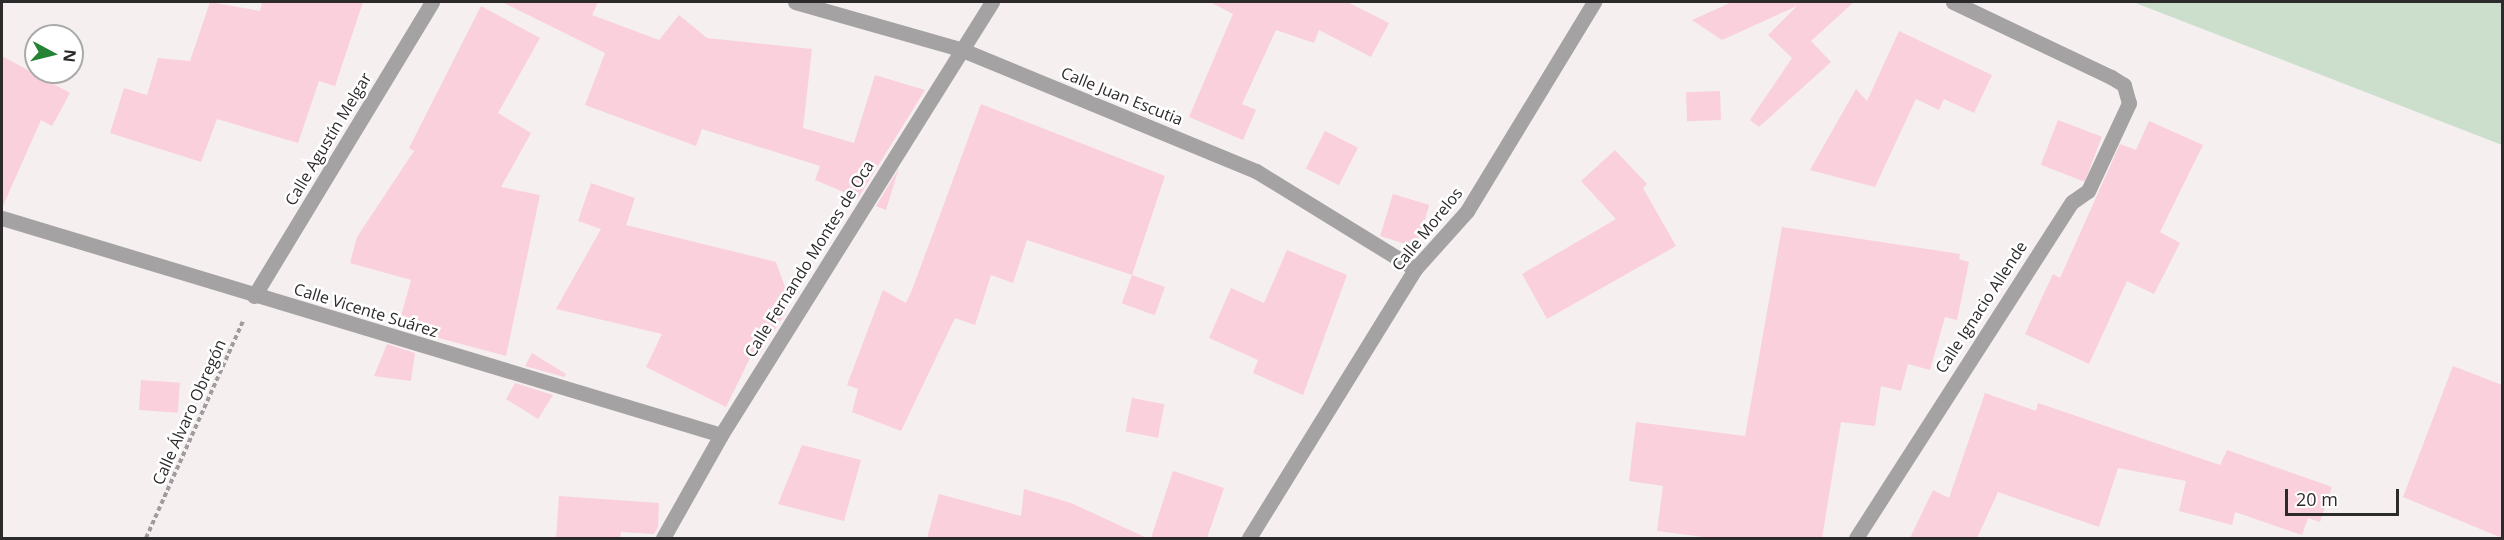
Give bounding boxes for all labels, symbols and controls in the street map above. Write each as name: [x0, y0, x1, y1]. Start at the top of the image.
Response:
north arrow: [24, 24, 84, 84]
text: N: [58, 48, 82, 64]
street label: Calle Juan Escutia: [1058, 63, 1186, 129]
street label: Calle Agustín Melgar: [281, 69, 375, 209]
street label: Calle Fernando Montes de Oca: [740, 157, 878, 361]
street label: Calle Morelos: [1388, 184, 1466, 274]
street label: Calle Ignacio Allende: [1931, 237, 2031, 377]
street label: Calle Vicente Suárez: [292, 279, 440, 341]
street label: Calle Álvaro Obregón: [148, 336, 230, 488]
scale bar: [2288, 477, 2402, 515]
text: 20 m: [2296, 487, 2338, 511]

